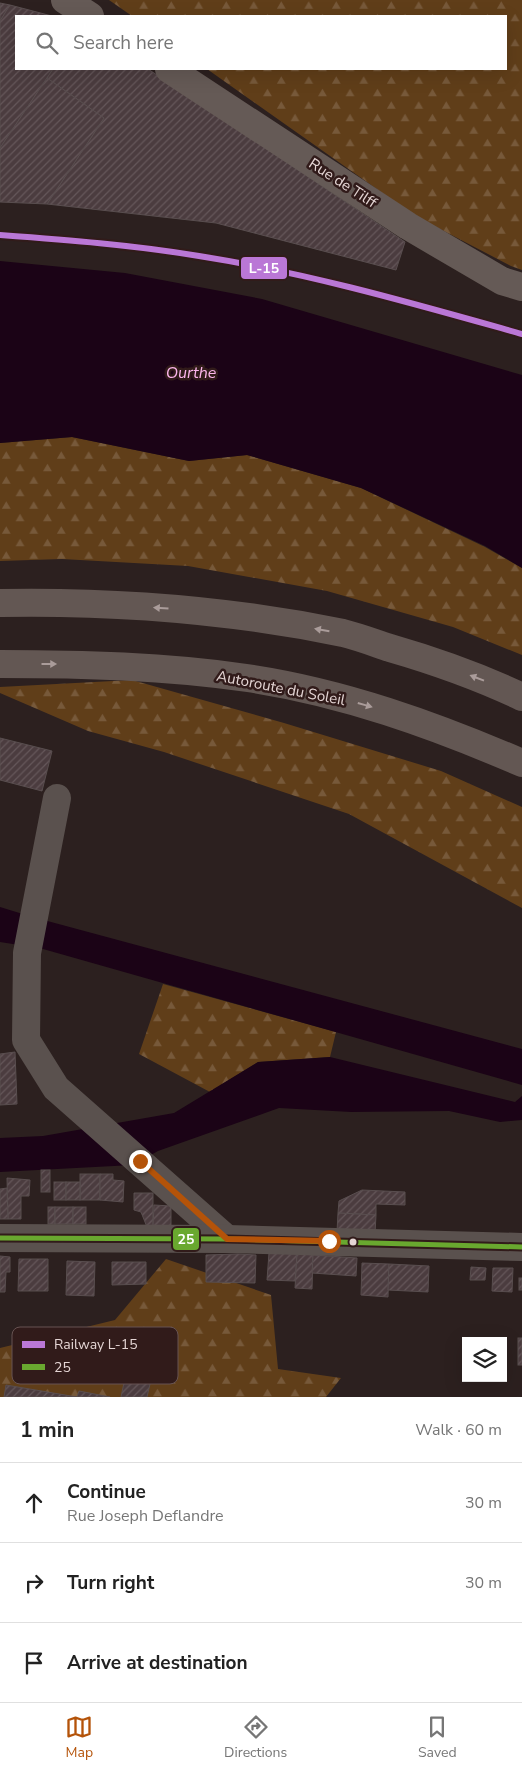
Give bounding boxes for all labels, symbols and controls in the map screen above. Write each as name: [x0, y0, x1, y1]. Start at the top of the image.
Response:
search box: [15, 15, 507, 70]
icon: search: [33, 29, 61, 57]
text: Search here: [73, 30, 174, 56]
street label: Rue de Tilff: [305, 154, 382, 213]
line badge: L-15: [240, 256, 288, 280]
text: L-15: [249, 259, 279, 278]
water label: Ourthe: [166, 362, 217, 384]
one-way arrow: [153, 603, 169, 611]
one-way arrow: [314, 625, 330, 633]
one-way arrow: [41, 660, 57, 668]
street label: Autoroute du Soleil: [215, 666, 348, 710]
one-way arrow: [469, 674, 484, 682]
one-way arrow: [358, 702, 373, 710]
route end: [129, 1150, 152, 1173]
line badge: 25: [172, 1227, 200, 1251]
text: 25: [178, 1230, 194, 1249]
route start: [318, 1230, 341, 1253]
unlabelled marker: [348, 1237, 358, 1247]
legend: [12, 1327, 178, 1384]
text: Railway L-15: [54, 1335, 138, 1354]
map controls: [462, 1337, 507, 1382]
button: layers: [462, 1337, 507, 1382]
text: 25: [54, 1358, 71, 1377]
text: 1 min: [20, 1416, 74, 1444]
text: Walk · 60 m: [415, 1419, 502, 1441]
text: Continue: [67, 1479, 146, 1505]
icon: ahead: [20, 1489, 48, 1517]
text: 30 m: [465, 1492, 502, 1514]
text: Rue Joseph Deflandre: [67, 1505, 224, 1527]
icon: right: [20, 1569, 48, 1597]
text: Turn right: [67, 1570, 154, 1596]
text: 30 m: [465, 1572, 502, 1594]
icon: arrive: [20, 1649, 48, 1677]
text: Arrive at destination: [67, 1650, 248, 1676]
tab: Map: [65, 1713, 93, 1762]
tab: Directions: [224, 1713, 287, 1762]
tab: Saved: [418, 1713, 457, 1762]

